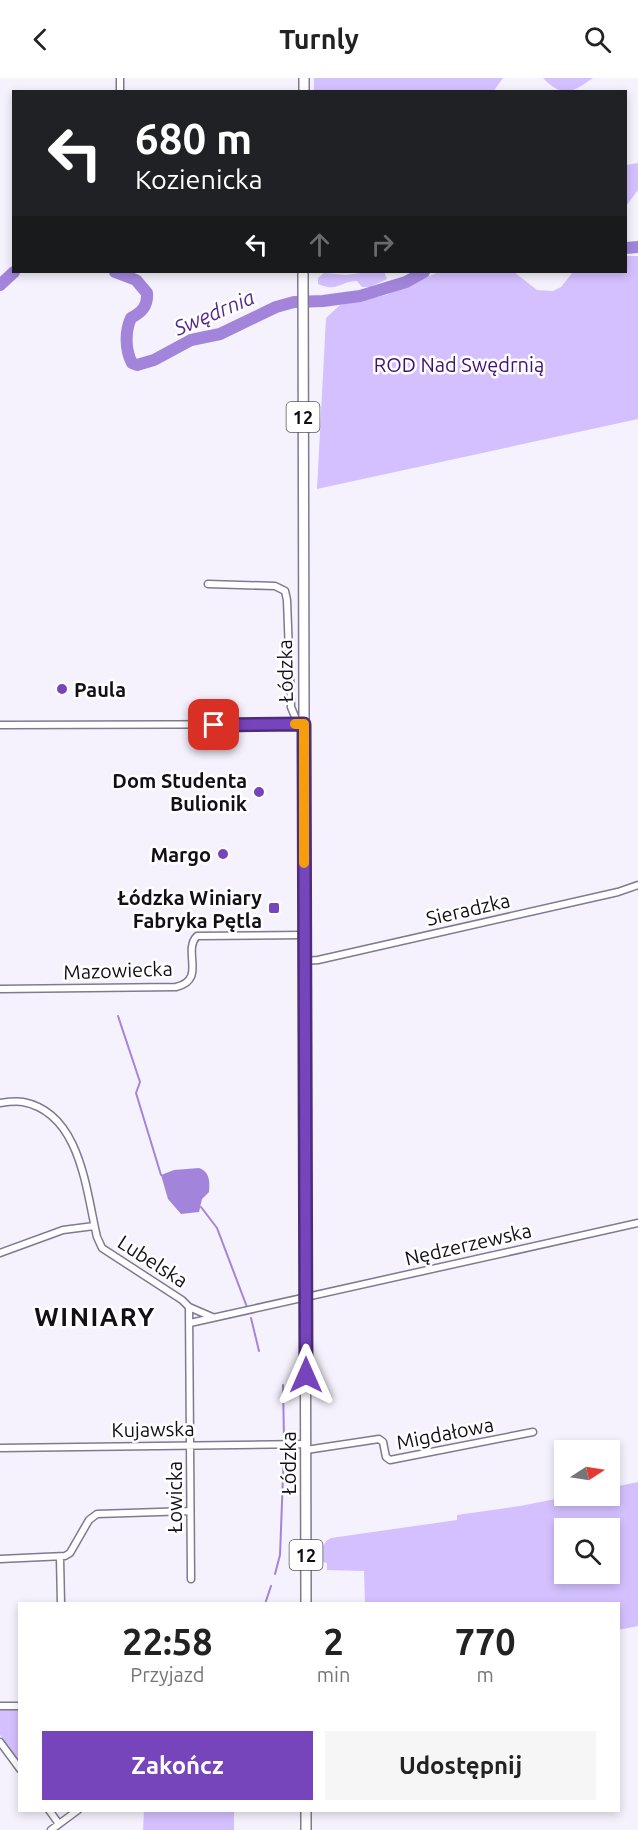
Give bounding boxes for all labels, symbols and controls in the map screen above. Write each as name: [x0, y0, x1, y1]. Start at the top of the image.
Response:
icon: back: [24, 23, 57, 56]
icon: search: [581, 23, 614, 56]
text: Turnly: [279, 24, 359, 54]
icon: left: [36, 114, 114, 192]
text: 680 m: [135, 115, 252, 162]
text: Kozienicka: [135, 164, 263, 194]
icon: left: [240, 228, 273, 261]
icon: ahead: [303, 228, 336, 261]
icon: right: [366, 228, 399, 261]
water label: Swędrnia: [169, 284, 258, 340]
park label: ROD Nad Swędrnią: [374, 353, 544, 376]
road number: 12: [286, 402, 320, 432]
street label: Łódzka: [273, 639, 297, 703]
place label: Paula: [74, 678, 126, 701]
marker: Paula: [55, 682, 69, 696]
pin: [188, 699, 239, 750]
icon: arrive: [197, 708, 230, 741]
place label: Dom Studenta Bulionik: [112, 769, 247, 815]
marker: Dom Studenta Bulionik: [252, 785, 266, 799]
place label: Margo: [150, 843, 211, 866]
marker: Margo: [216, 847, 230, 861]
place label: Łódzka Winiary Fabryka Pętla: [117, 886, 262, 932]
street label: Sieradzka: [424, 888, 512, 930]
marker: Łódzka Winiary Fabryka Pętla: [267, 901, 281, 915]
street label: Mazowiecka: [63, 957, 173, 983]
street label: Nędzerzewska: [402, 1218, 534, 1270]
street label: Lubelska: [114, 1230, 192, 1292]
district label: WINIARY: [34, 1302, 156, 1331]
position arrow: [274, 1343, 338, 1407]
street label: Migdałowa: [394, 1412, 496, 1454]
street label: Kujawska: [111, 1417, 195, 1441]
street label: Łódzka: [277, 1431, 300, 1495]
north arrow: [554, 1440, 620, 1506]
map controls: [554, 1440, 620, 1584]
street label: Łowicka: [163, 1461, 186, 1533]
button: search: [554, 1518, 620, 1584]
road number: 12: [290, 1540, 322, 1570]
text: 22:58: [122, 1621, 212, 1662]
text: 2: [323, 1621, 344, 1662]
text: 770: [455, 1621, 516, 1662]
text: Przyjazd: [130, 1663, 205, 1686]
text: min: [317, 1663, 350, 1686]
text: m: [477, 1663, 494, 1686]
button: Zakończ: [42, 1731, 313, 1800]
button: Udostępnij: [325, 1731, 596, 1800]

